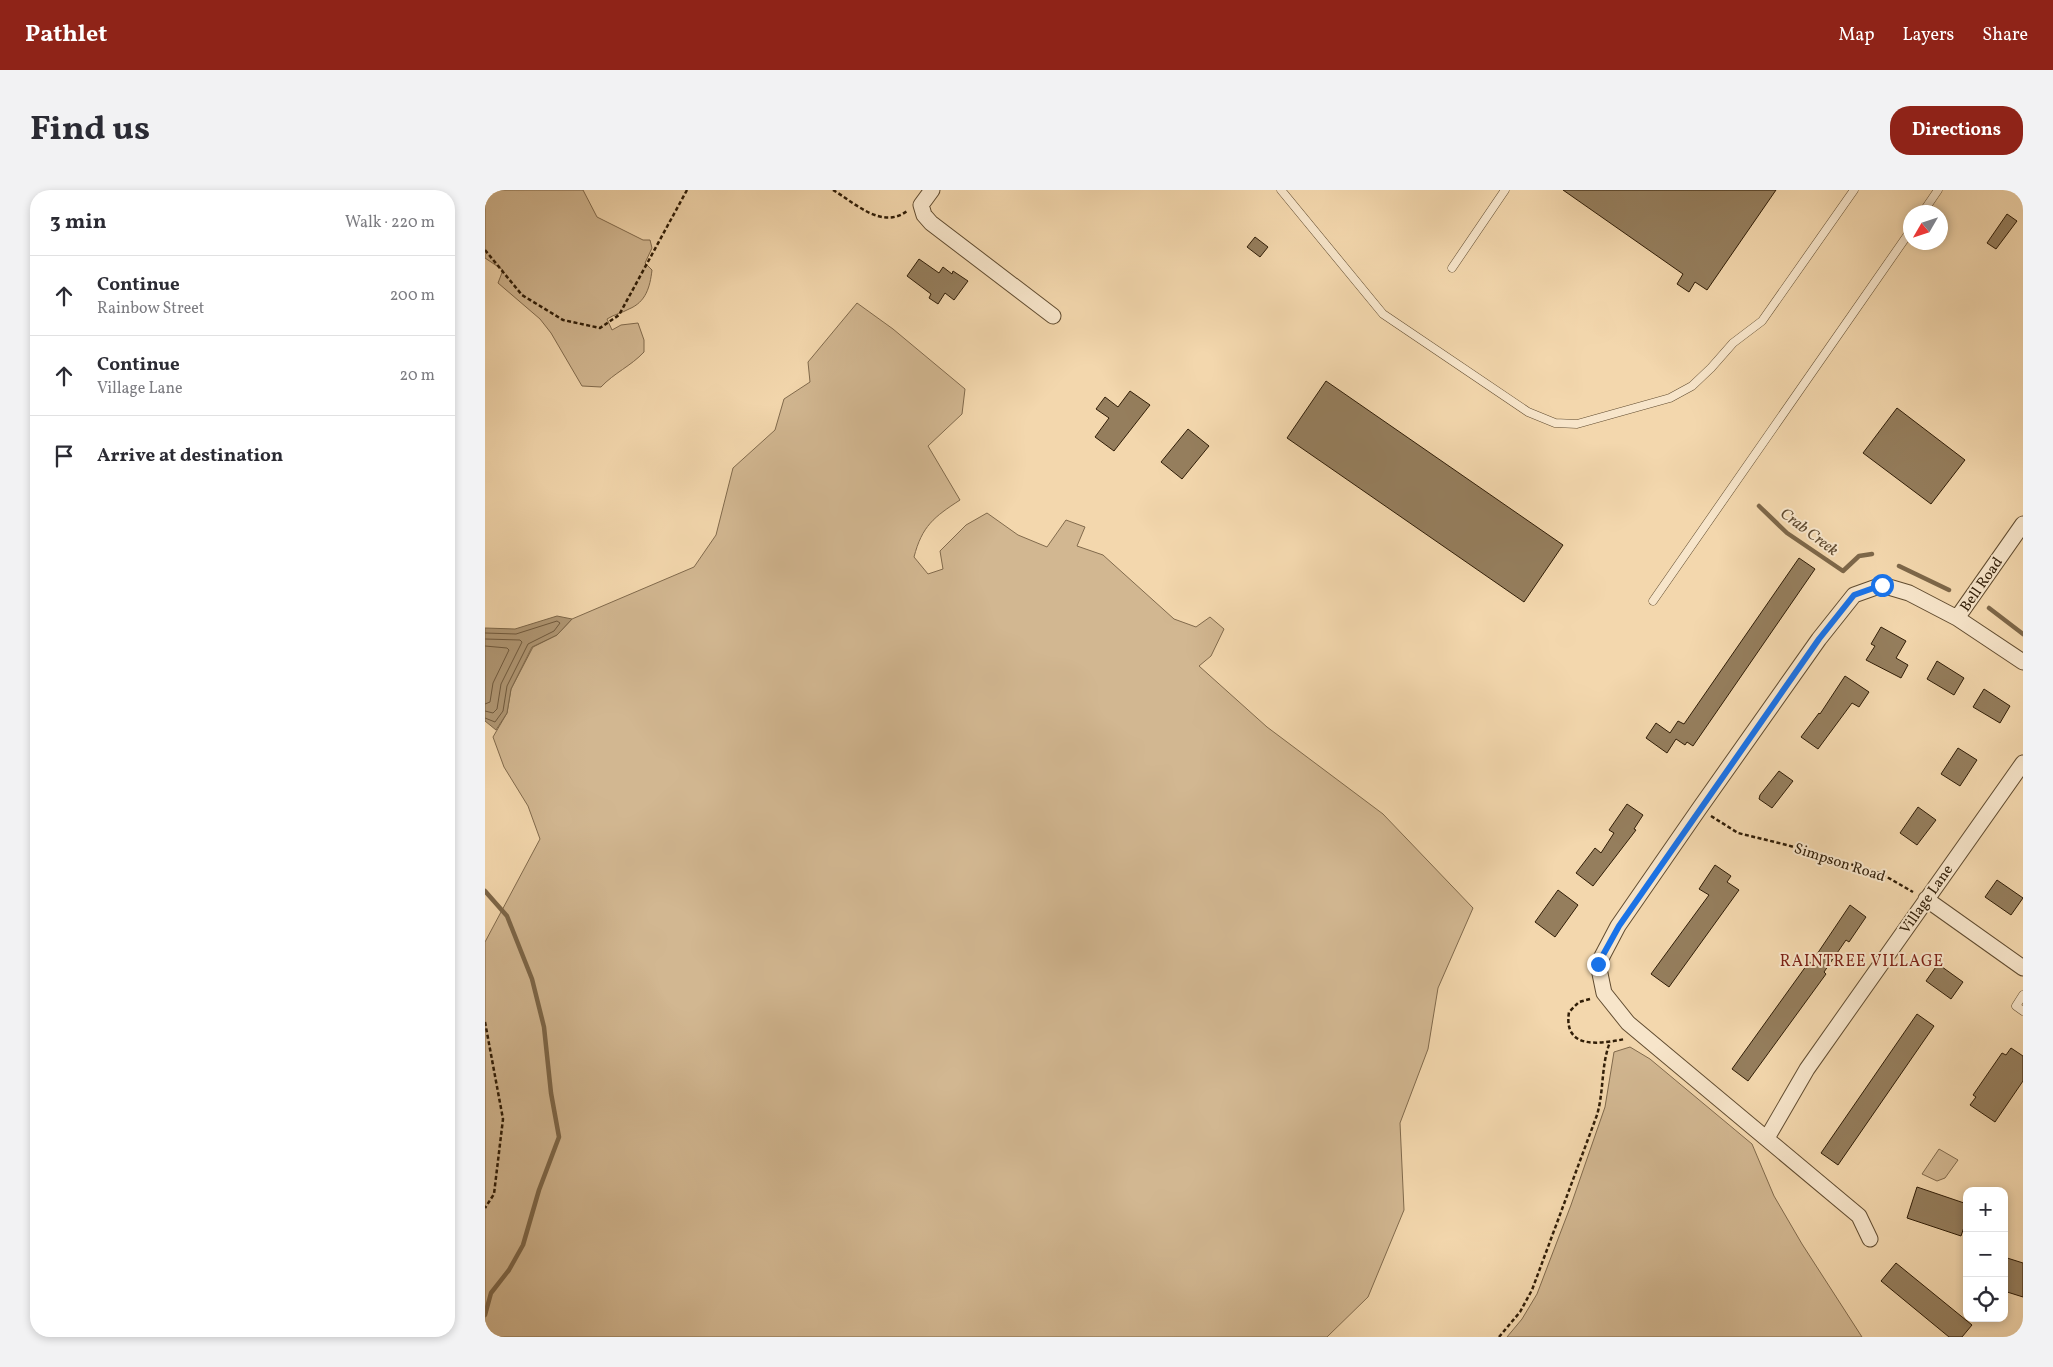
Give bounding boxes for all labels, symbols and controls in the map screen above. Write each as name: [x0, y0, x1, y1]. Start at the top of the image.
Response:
text: Pathlet: [25, 18, 107, 52]
text: Map: [1838, 23, 1874, 48]
text: Layers: [1902, 23, 1954, 48]
text: Share: [1982, 23, 2028, 48]
text: Find us: [30, 106, 150, 154]
button: Directions: [1890, 106, 2023, 155]
north arrow: [1903, 205, 1948, 250]
text: 3 min: [50, 208, 106, 237]
text: Walk · 220 m: [345, 212, 435, 234]
text: Continue: [97, 272, 180, 298]
icon: ahead: [50, 282, 78, 310]
text: 200 m: [390, 285, 435, 307]
text: Rainbow Street: [97, 298, 204, 320]
text: Continue: [97, 352, 180, 378]
icon: ahead: [50, 362, 78, 390]
text: 20 m: [400, 365, 435, 387]
text: Village Lane: [97, 378, 183, 400]
icon: arrive: [50, 442, 78, 470]
text: Arrive at destination: [97, 443, 283, 469]
water label: Crab Creek: [1775, 503, 1843, 562]
street label: Bell Road: [1956, 553, 2009, 616]
route start: [1871, 574, 1894, 597]
street label: Simpson Road: [1791, 839, 1888, 888]
street label: Village Lane: [1896, 861, 1959, 939]
district label: RAINTREE VILLAGE: [1780, 951, 1944, 973]
route end: [1587, 953, 1610, 976]
map controls: [1963, 1187, 2008, 1322]
button: +: [1963, 1187, 2008, 1232]
button: −: [1963, 1232, 2008, 1277]
button: locate: [1963, 1277, 2008, 1322]

